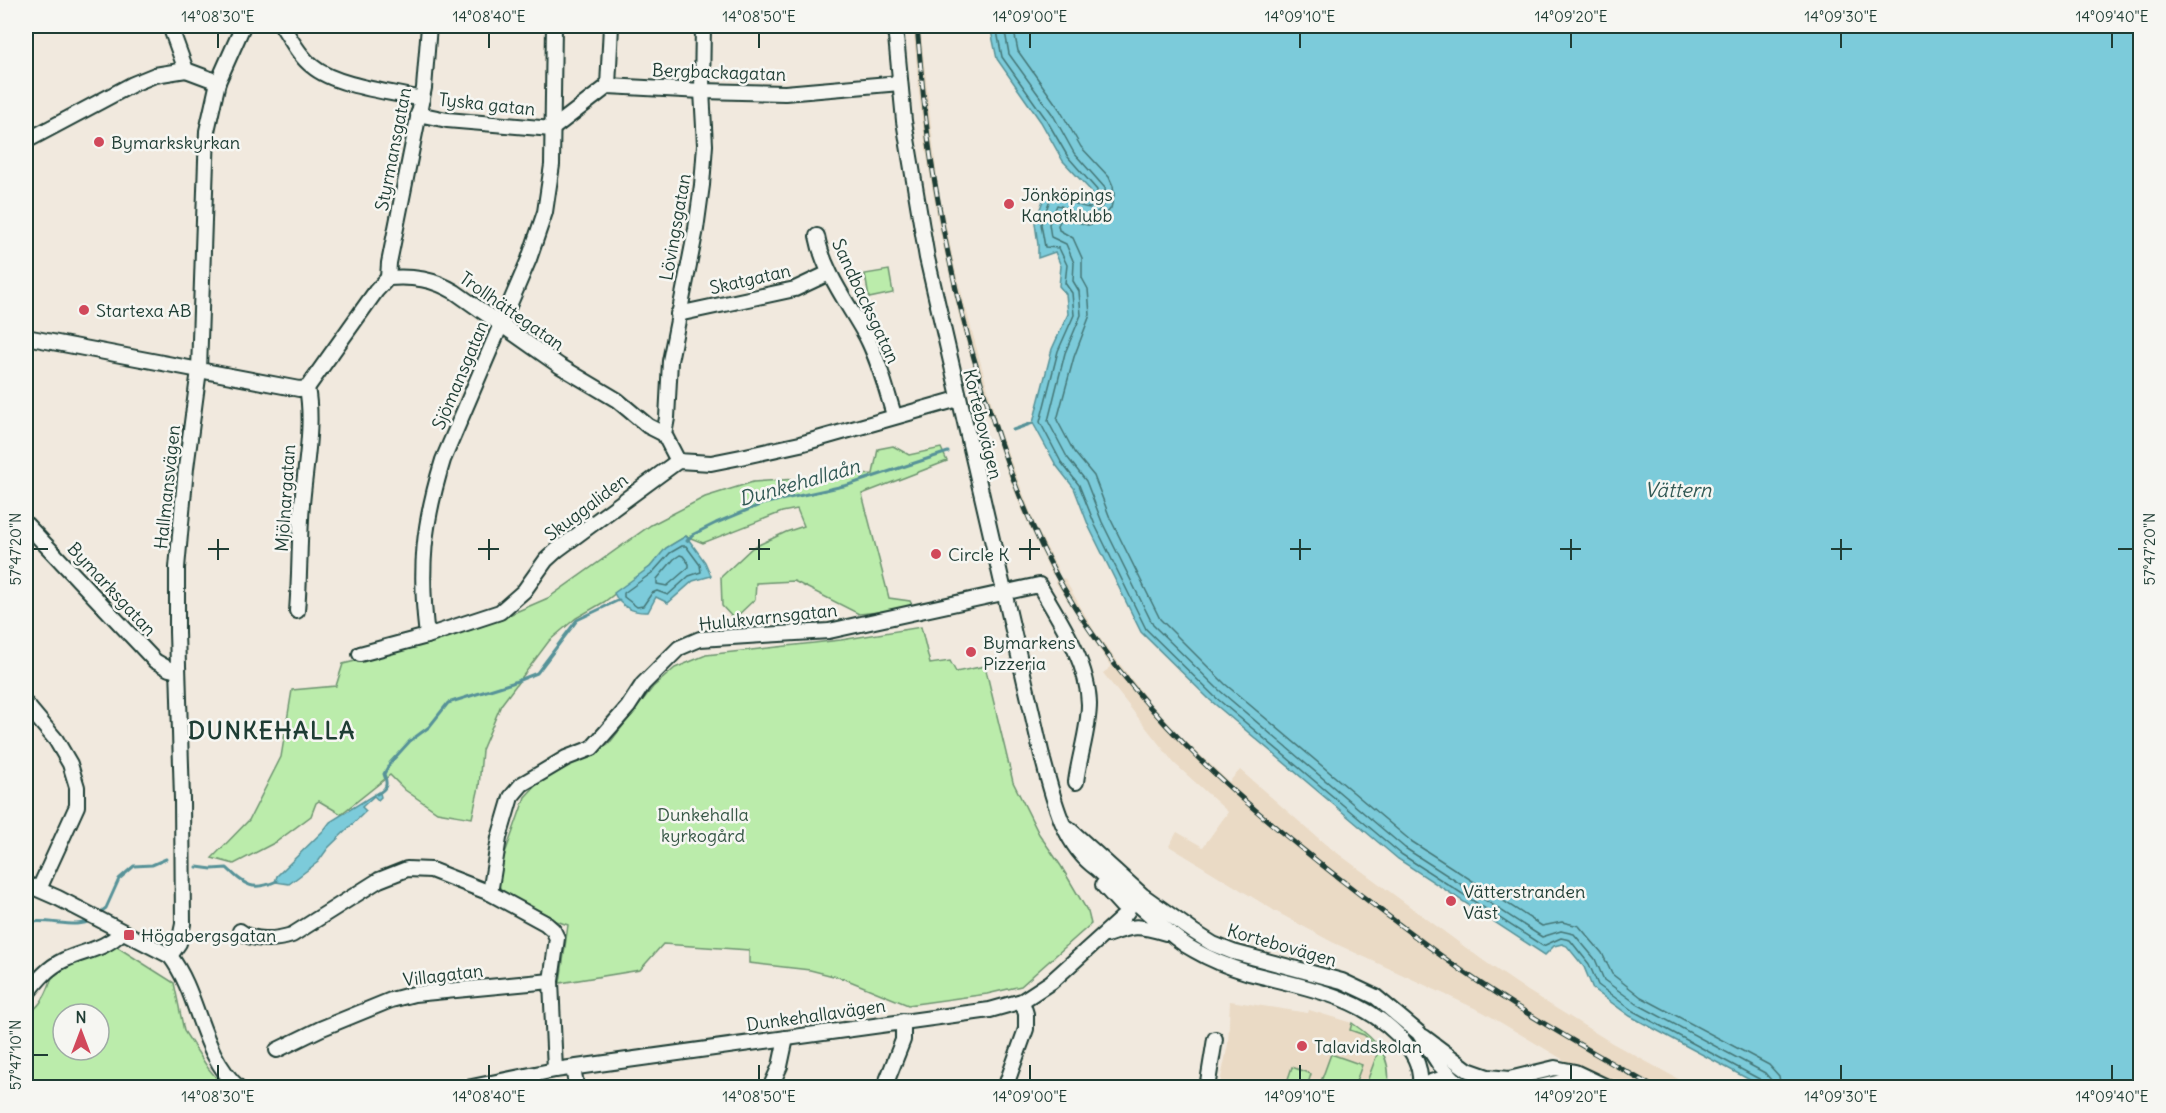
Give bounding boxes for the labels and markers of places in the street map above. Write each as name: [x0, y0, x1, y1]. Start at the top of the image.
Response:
place label: Bymarkskyrkan: [111, 131, 240, 154]
marker: Bymarkskyrkan: [92, 135, 106, 149]
place label: Jönköpings Kanotklubb: [1021, 183, 1113, 227]
marker: Jönköpings Kanotklubb: [1002, 197, 1016, 211]
place label: Startexa AB: [96, 299, 191, 322]
marker: Startexa AB: [77, 303, 91, 317]
place label: Circle K: [948, 543, 1009, 566]
marker: Circle K: [929, 547, 943, 561]
place label: Bymarkens Pizzeria: [983, 631, 1076, 675]
marker: Bymarkens Pizzeria: [964, 645, 978, 659]
place label: Vätterstranden Väst: [1463, 880, 1586, 924]
marker: Vätterstranden Väst: [1444, 894, 1458, 908]
place label: Högabergsgatan: [141, 924, 276, 947]
marker: Högabergsgatan: [122, 928, 136, 942]
place label: Talavidskolan: [1314, 1035, 1422, 1058]
marker: Talavidskolan: [1295, 1039, 1309, 1053]

